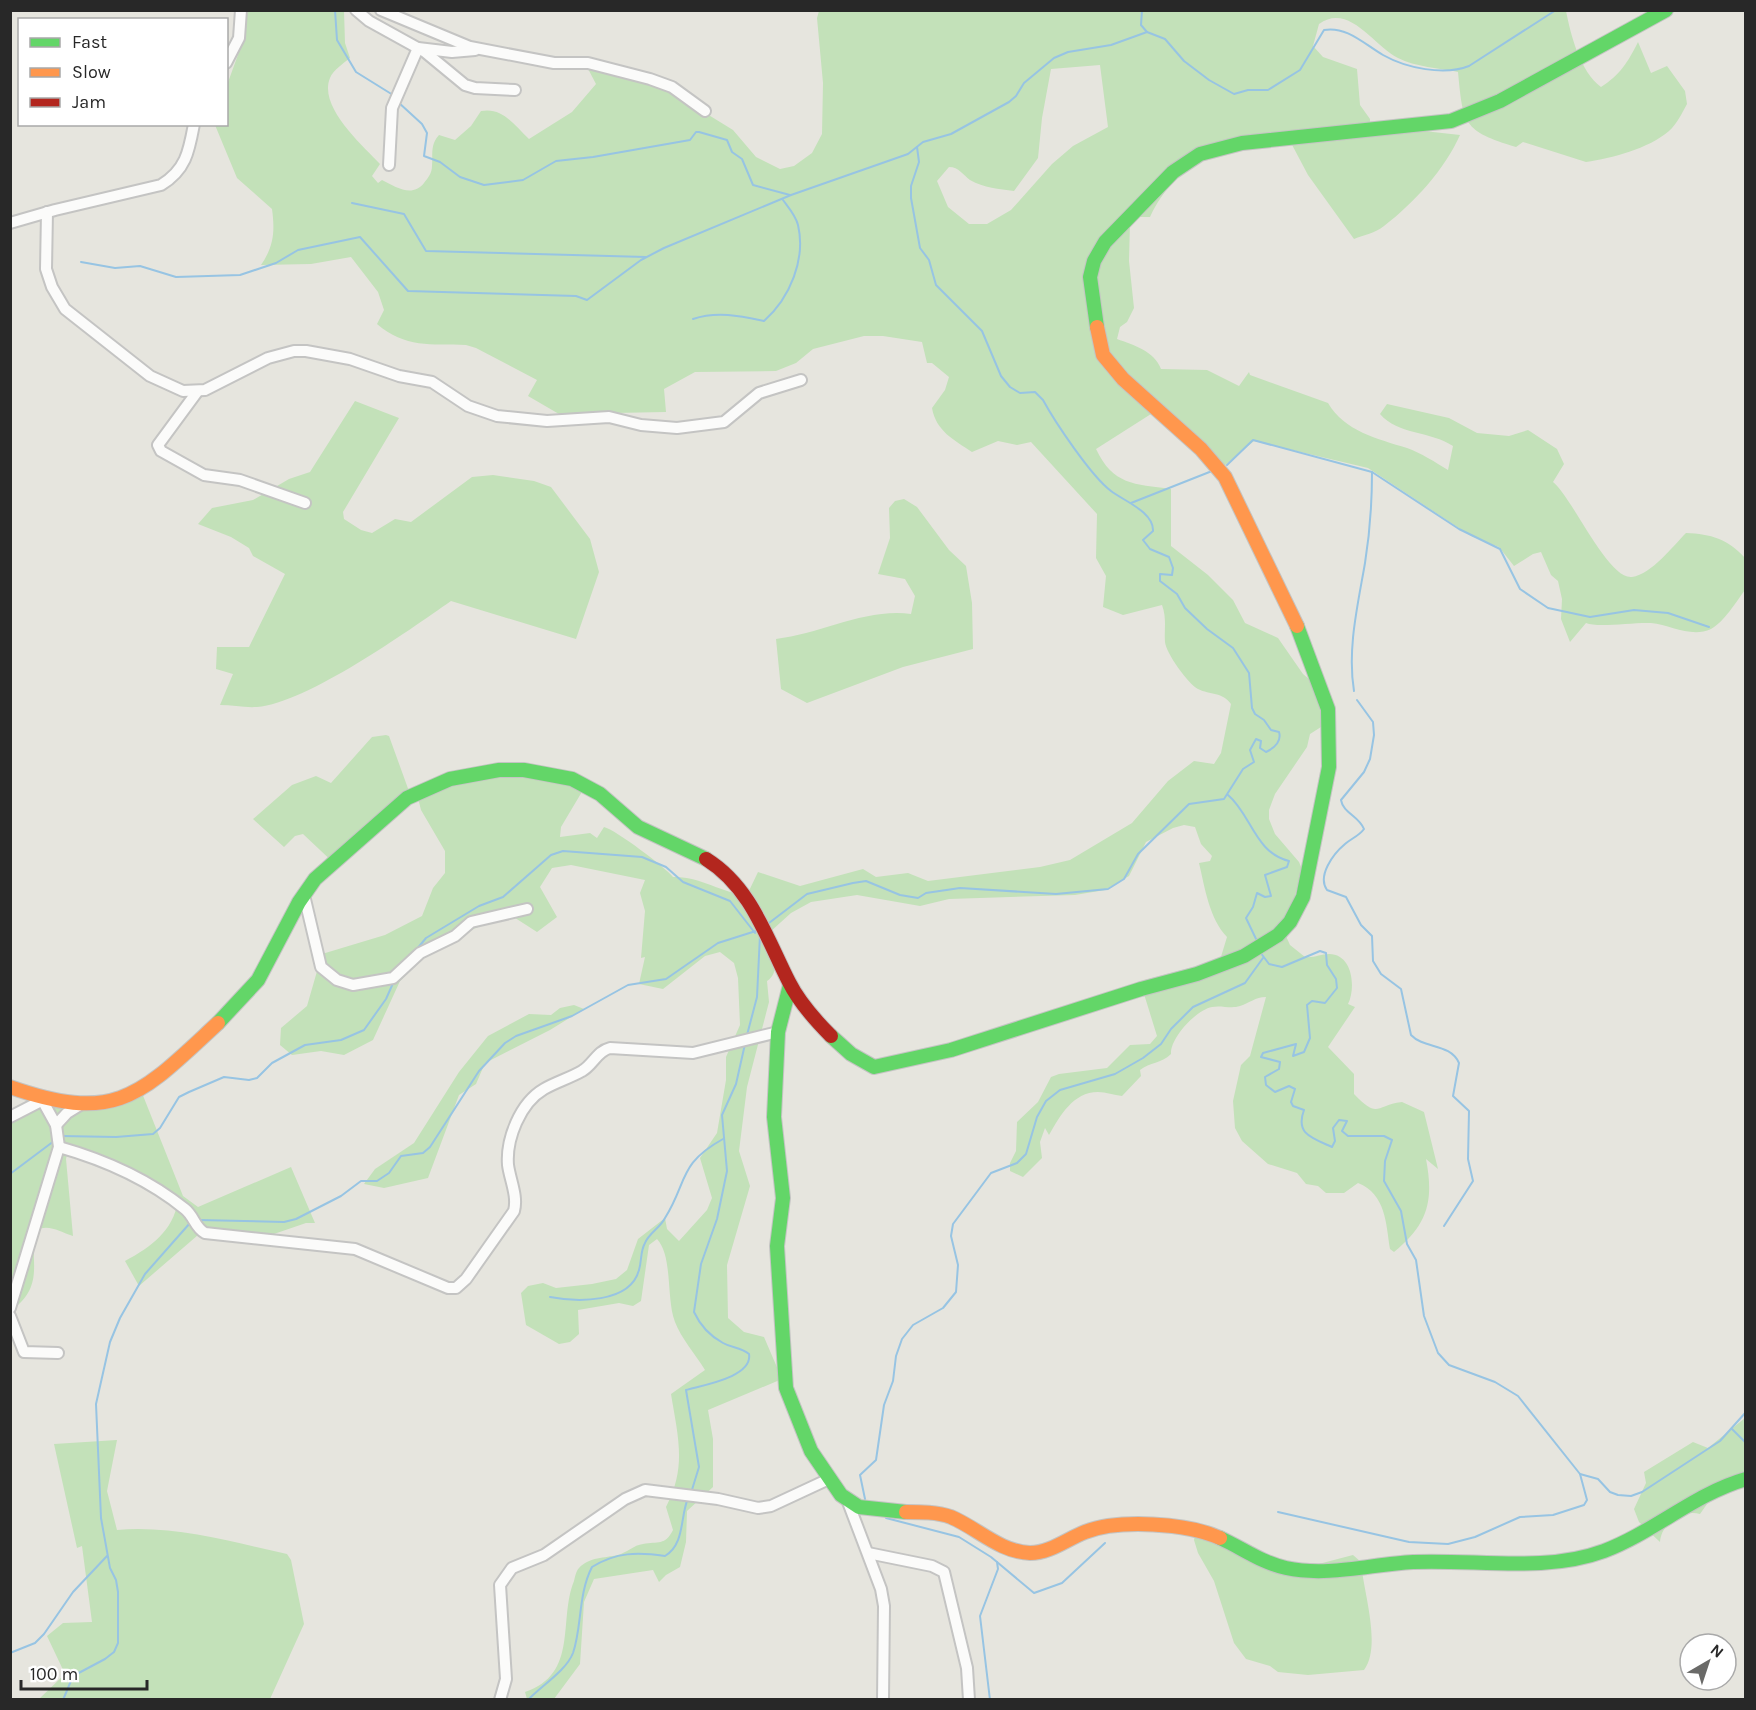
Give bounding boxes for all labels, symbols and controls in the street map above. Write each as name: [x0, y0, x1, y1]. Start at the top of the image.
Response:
legend: [18, 18, 228, 126]
text: Fast: [72, 31, 107, 53]
text: Slow: [72, 61, 111, 83]
text: Jam: [72, 91, 106, 113]
north arrow: [1678, 1632, 1738, 1692]
text: N: [1707, 1640, 1728, 1662]
scale bar: [21, 1653, 147, 1691]
text: 100 m: [30, 1663, 78, 1685]

